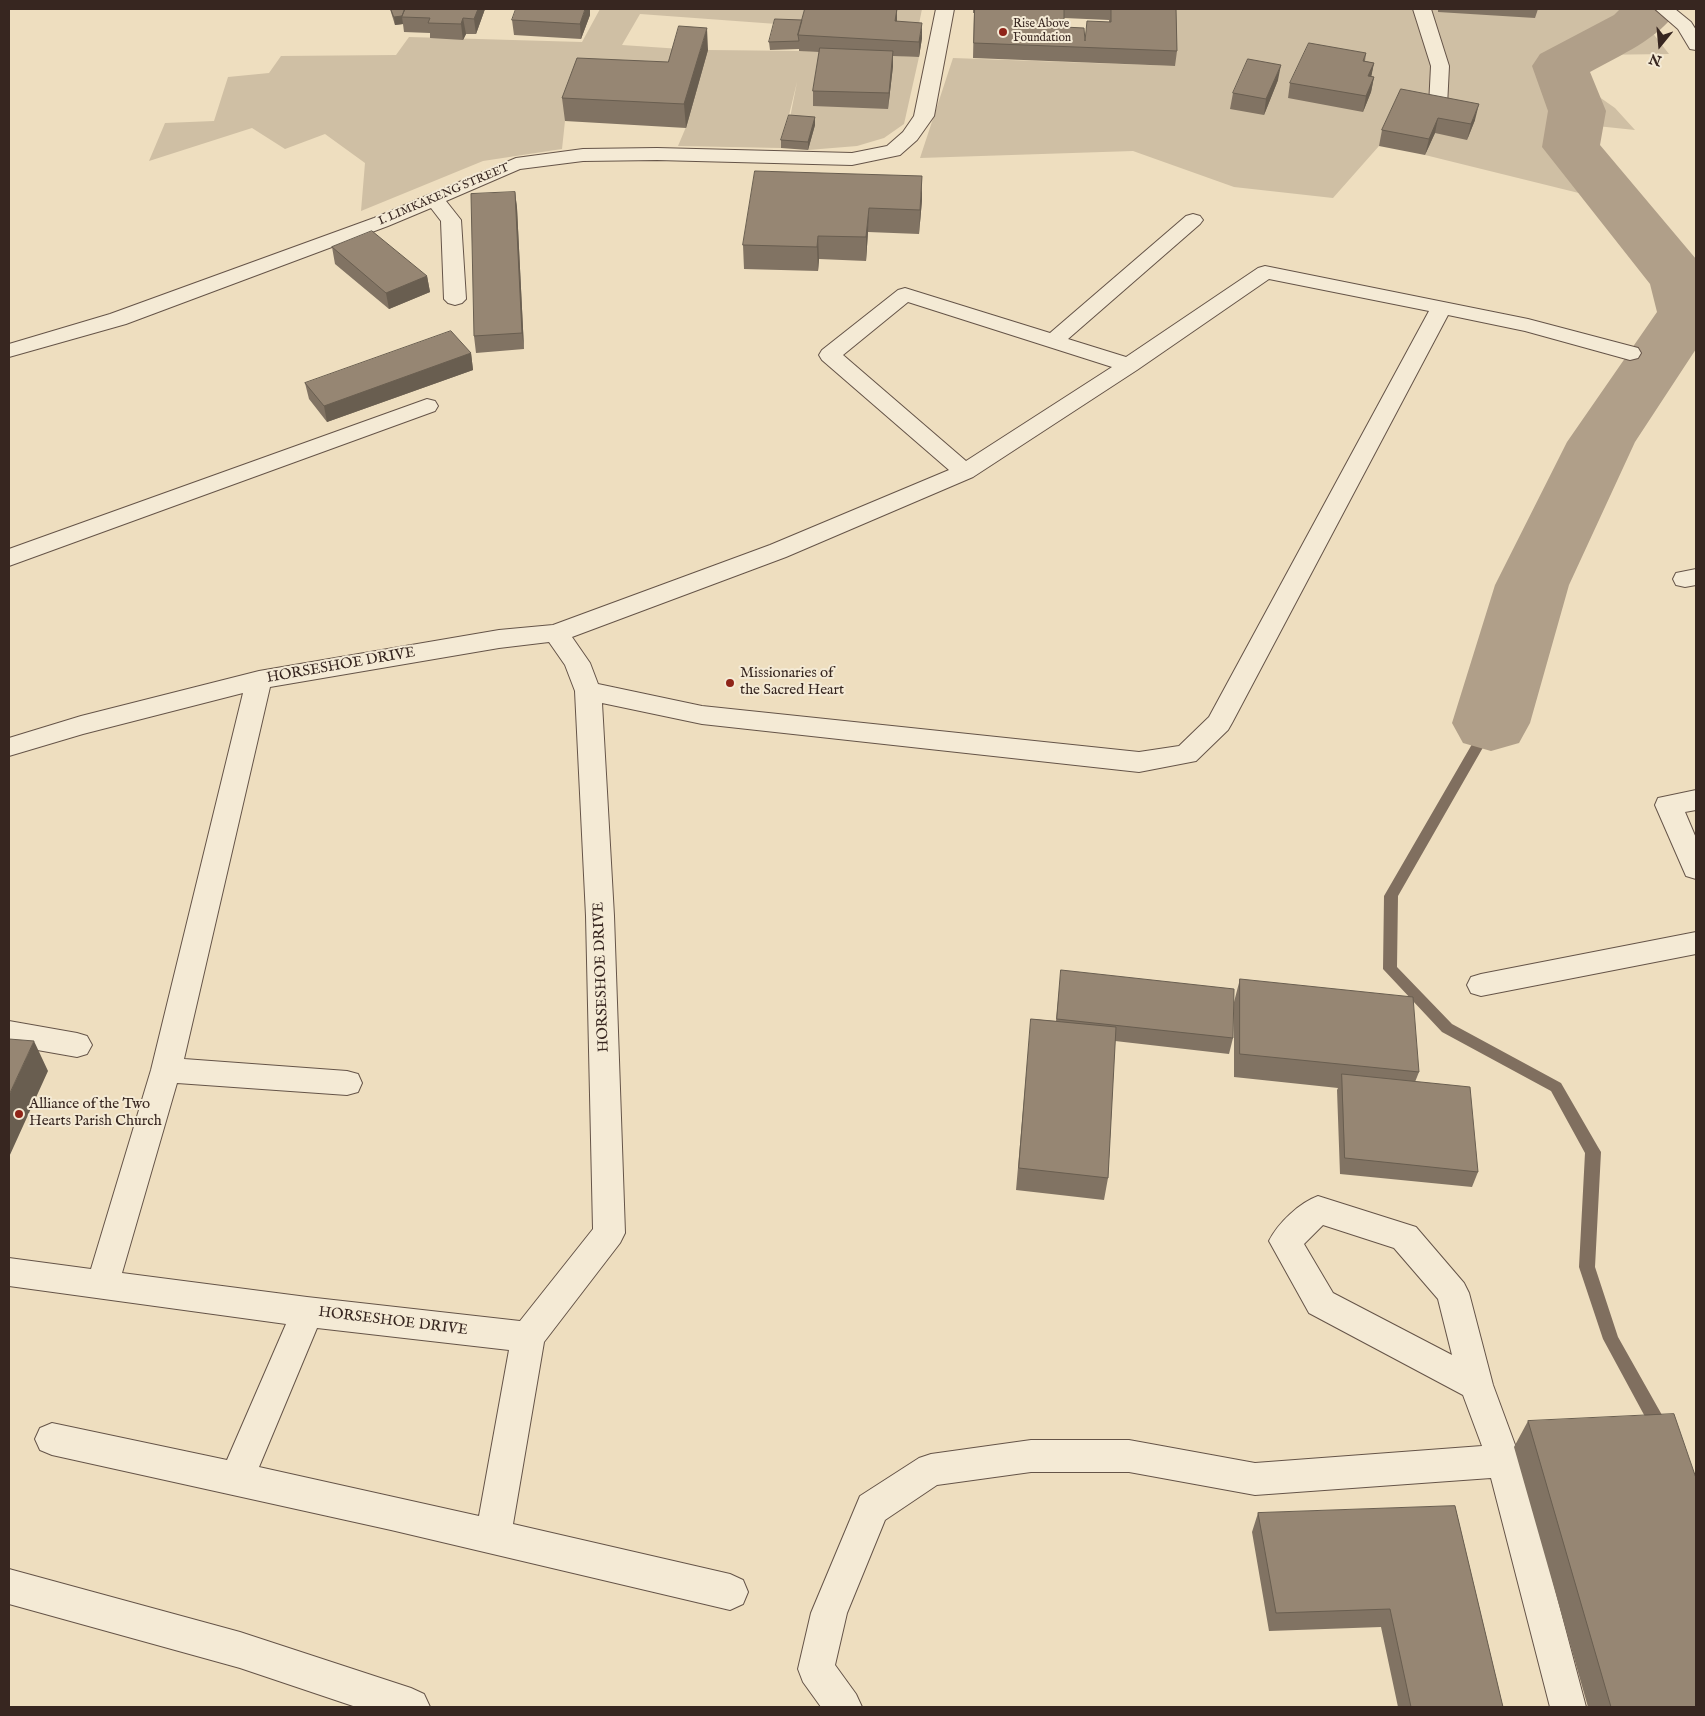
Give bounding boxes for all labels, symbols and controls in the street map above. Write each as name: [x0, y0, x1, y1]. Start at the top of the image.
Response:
place label: Rise Above Foundation: [1013, 18, 1071, 46]
north arrow: [1635, 20, 1685, 70]
marker: Rise Above Foundation: [997, 26, 1009, 38]
text: N: [1647, 49, 1664, 70]
street label: I. LIMKAKENG STREET: [376, 161, 512, 229]
street label: HORSESHOE DRIVE: [265, 644, 417, 688]
place label: Missionaries of the Sacred Heart: [740, 665, 844, 700]
marker: Missionaries of the Sacred Heart: [724, 677, 736, 689]
street label: HORSESHOE DRIVE: [590, 901, 614, 1053]
place label: Alliance of the Two Hearts Parish Church: [29, 1096, 162, 1131]
marker: Alliance of the Two Hearts Parish Church: [13, 1108, 25, 1120]
street label: HORSESHOE DRIVE: [317, 1304, 469, 1340]

